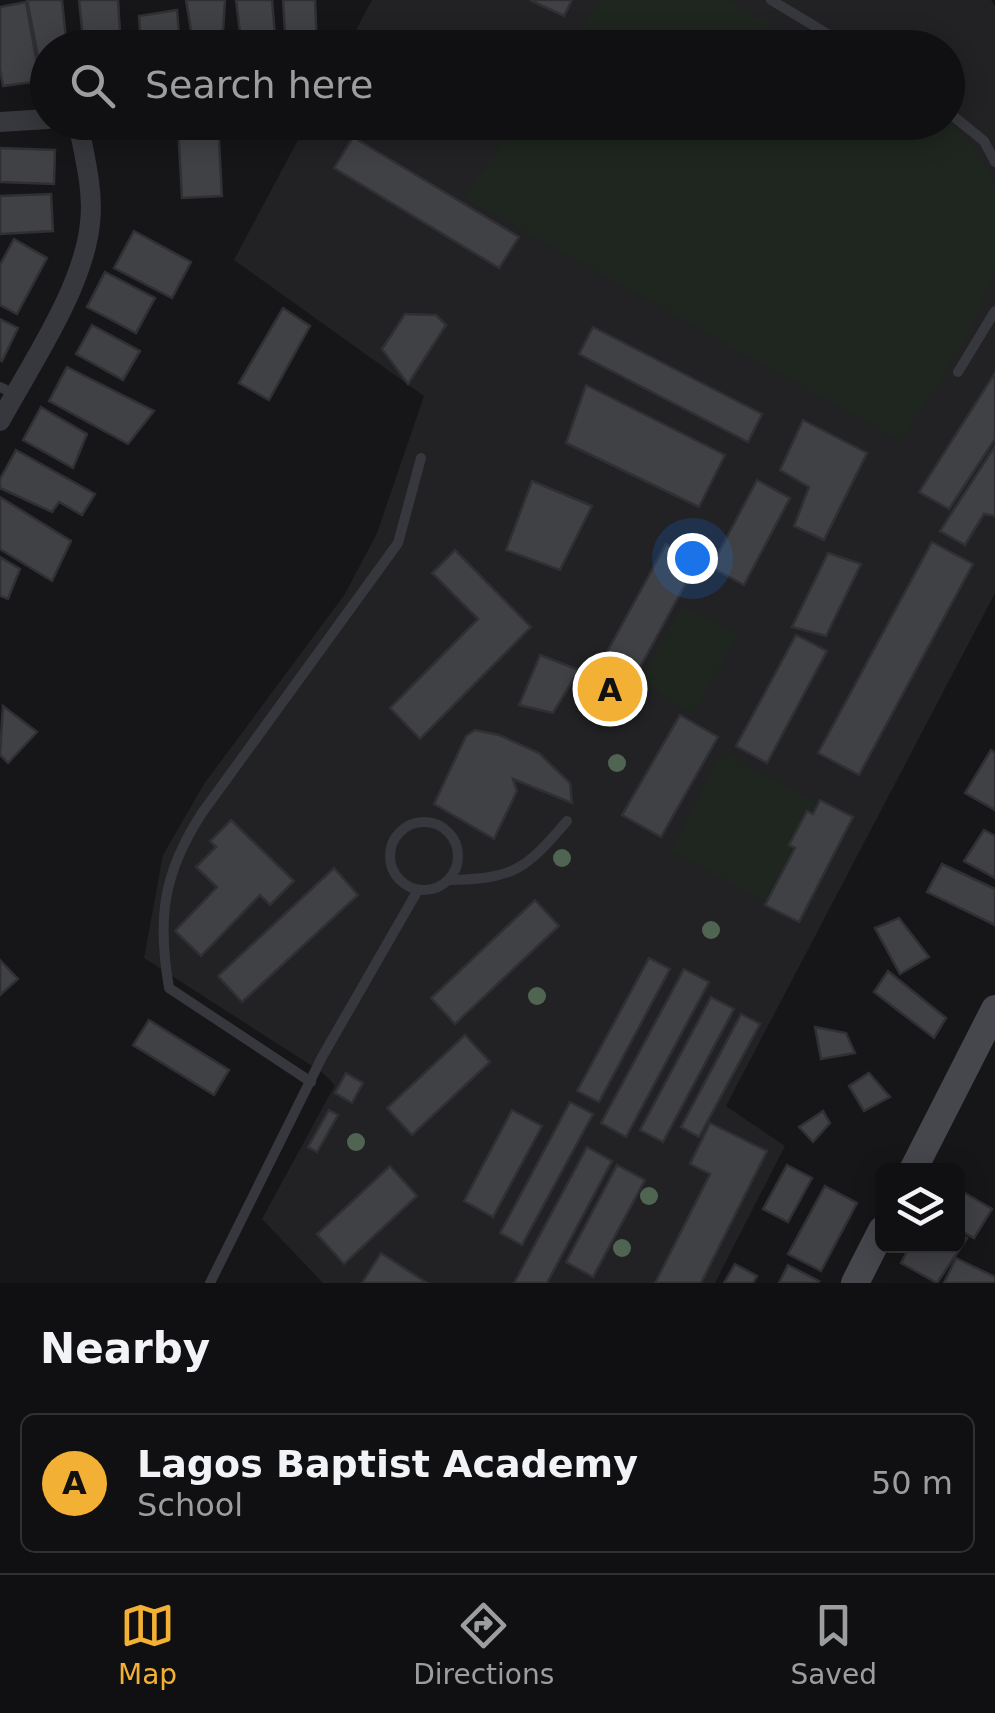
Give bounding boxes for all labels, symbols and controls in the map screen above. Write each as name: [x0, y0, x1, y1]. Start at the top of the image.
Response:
search box: [30, 30, 965, 140]
icon: search: [65, 58, 120, 113]
text: Search here: [145, 63, 373, 107]
your location: [667, 533, 718, 584]
pin: A: [578, 652, 642, 726]
map controls: [875, 1163, 965, 1253]
button: layers: [875, 1163, 965, 1253]
text: Nearby: [40, 1324, 210, 1373]
text: Lagos Baptist Academy: [137, 1442, 638, 1486]
text: A: [62, 1464, 87, 1502]
text: 50 m: [871, 1464, 953, 1502]
text: School: [137, 1486, 243, 1524]
tab: Map: [118, 1598, 177, 1691]
tab: Directions: [413, 1598, 554, 1691]
tab: Saved: [790, 1598, 877, 1691]

